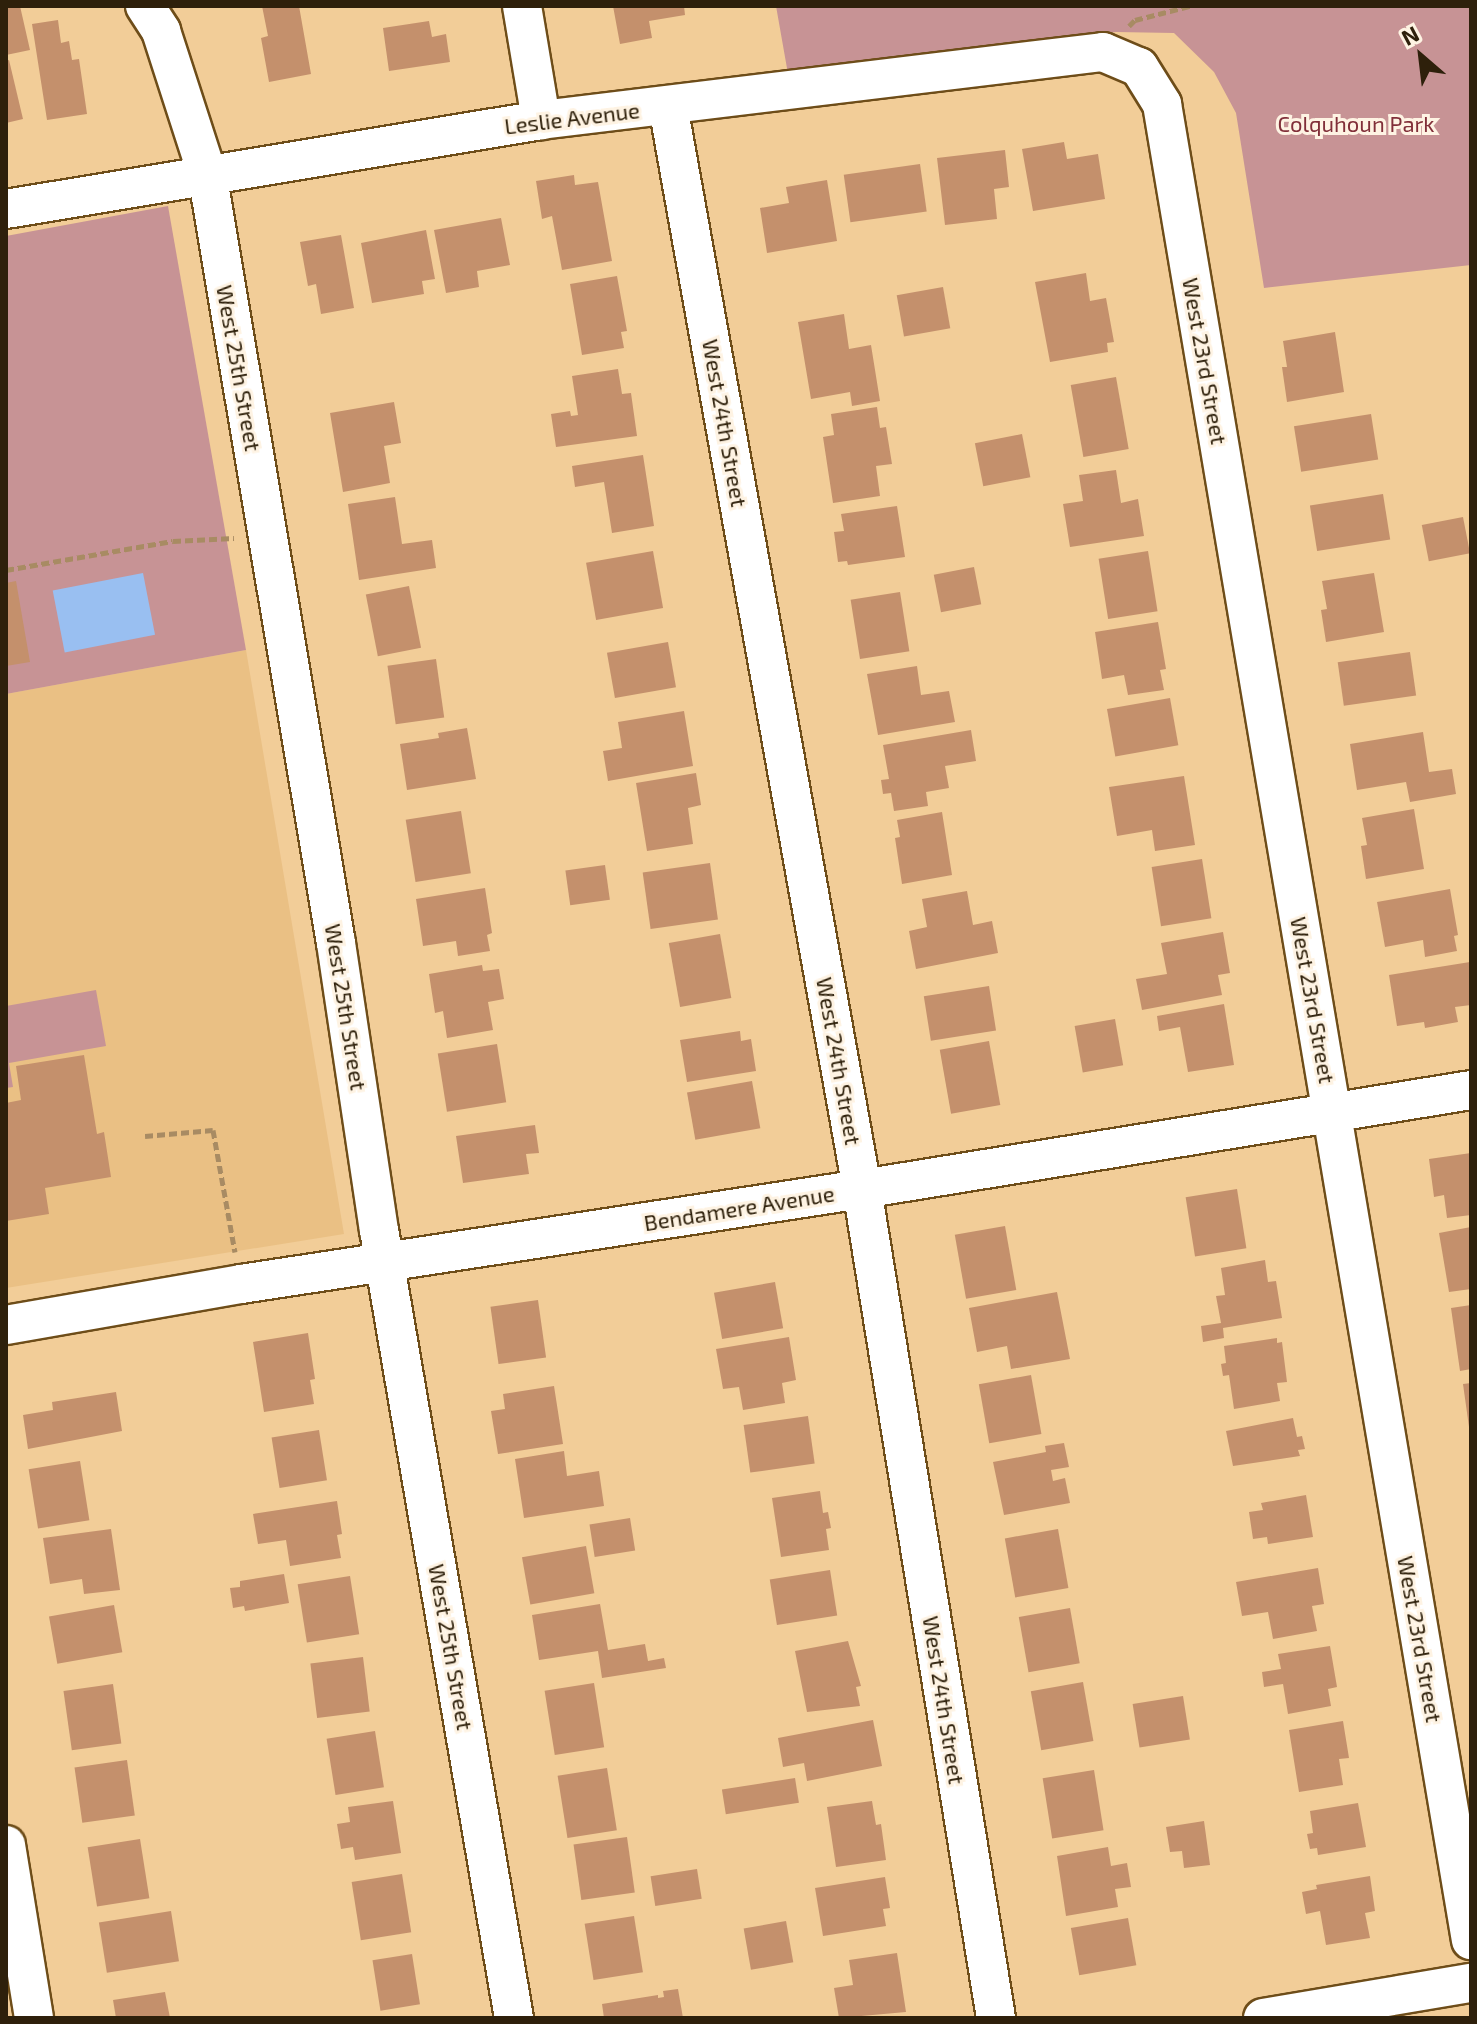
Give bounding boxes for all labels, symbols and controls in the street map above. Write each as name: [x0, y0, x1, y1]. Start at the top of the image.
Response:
north arrow: [1381, 16, 1461, 96]
text: N: [1397, 20, 1423, 50]
street label: Leslie Avenue: [503, 97, 641, 139]
park label: Colquhoun Park: [1277, 111, 1435, 137]
street label: West 23rd Street: [1177, 276, 1233, 446]
street label: West 25th Street: [211, 283, 267, 453]
street label: West 24th Street: [697, 337, 753, 509]
street label: West 23rd Street: [1285, 915, 1341, 1085]
street label: West 25th Street: [320, 922, 372, 1092]
street label: West 24th Street: [811, 975, 867, 1147]
street label: Bendamere Avenue: [642, 1180, 836, 1236]
street label: West 23rd Street: [1392, 1554, 1448, 1724]
street label: West 25th Street: [423, 1562, 479, 1732]
street label: West 24th Street: [918, 1614, 970, 1786]

